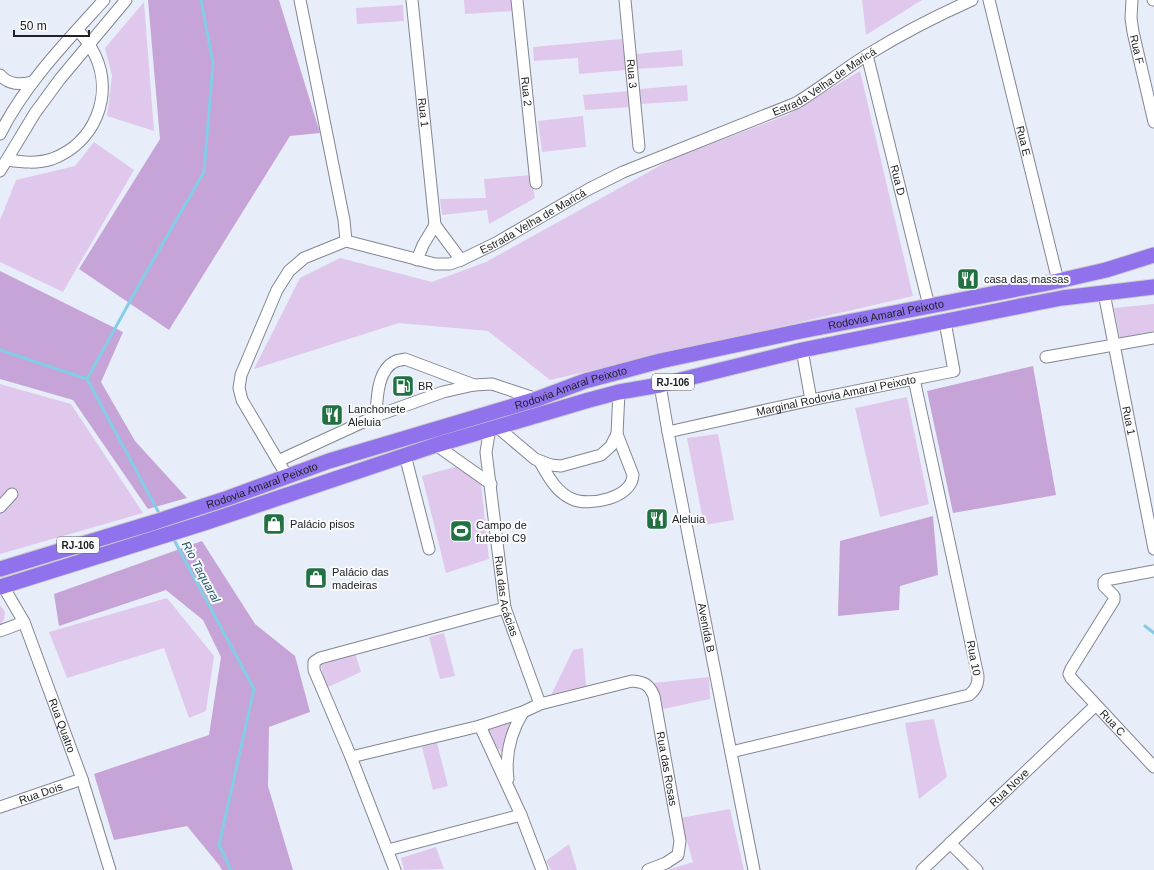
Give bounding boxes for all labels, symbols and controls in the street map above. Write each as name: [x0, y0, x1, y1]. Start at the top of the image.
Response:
scale bar: [14, 12, 89, 38]
text: 50 m: [20, 19, 47, 33]
street label: Rua F: [1128, 33, 1146, 66]
street label: Estrada Velha de Maricá: [770, 45, 879, 118]
street label: Rua 3: [625, 58, 639, 89]
street label: Rua 2: [519, 76, 534, 107]
street label: Rua 1: [416, 97, 431, 128]
street label: Rua E: [1014, 125, 1033, 157]
street label: Rua D: [888, 164, 908, 197]
street label: Estrada Velha de Maricá: [478, 186, 589, 256]
restaurant icon: casa das massas: [955, 266, 981, 292]
place label: casa das massas: [984, 273, 1069, 285]
street label: Rodovia Amaral Peixoto: [827, 297, 945, 332]
street label: Rodovia Amaral Peixoto: [513, 364, 628, 411]
fuel station icon: BR: [390, 373, 416, 399]
street label: Marginal Rodovia Amaral Peixoto: [755, 373, 917, 418]
road number: RJ-106: [652, 374, 694, 390]
place label: BR: [418, 380, 433, 392]
restaurant icon: Lanchonete Aleluia: [319, 402, 345, 428]
place label: Lanchonete Aleluia: [348, 403, 406, 428]
street label: Rua 1: [1120, 405, 1138, 436]
street label: Rodovia Amaral Peixoto: [205, 460, 319, 511]
restaurant icon: Aleluia: [644, 506, 670, 532]
shop icon: Palácio pisos: [261, 511, 287, 537]
place label: Aleluia: [672, 513, 706, 525]
place label: Palácio pisos: [290, 518, 355, 530]
sports icon: Campo de futebol C9: [448, 518, 474, 544]
place label: Campo de futebol C9: [476, 519, 527, 544]
road number: RJ-106: [57, 537, 99, 553]
water label: Rio Taquaral: [179, 539, 223, 605]
street label: Rua das Acácias: [493, 555, 521, 638]
shop icon: Palácio das madeiras: [303, 565, 329, 591]
place label: Palácio das madeiras: [332, 566, 389, 591]
street label: Avenida B: [696, 602, 717, 653]
street label: Rua 10: [965, 639, 983, 677]
street label: Rua Quatro: [47, 697, 78, 754]
street label: Rua C: [1098, 707, 1128, 738]
street label: Rua das Rosas: [654, 731, 680, 807]
street label: Rua Nove: [987, 766, 1031, 809]
street label: Rua Dois: [17, 780, 65, 806]

